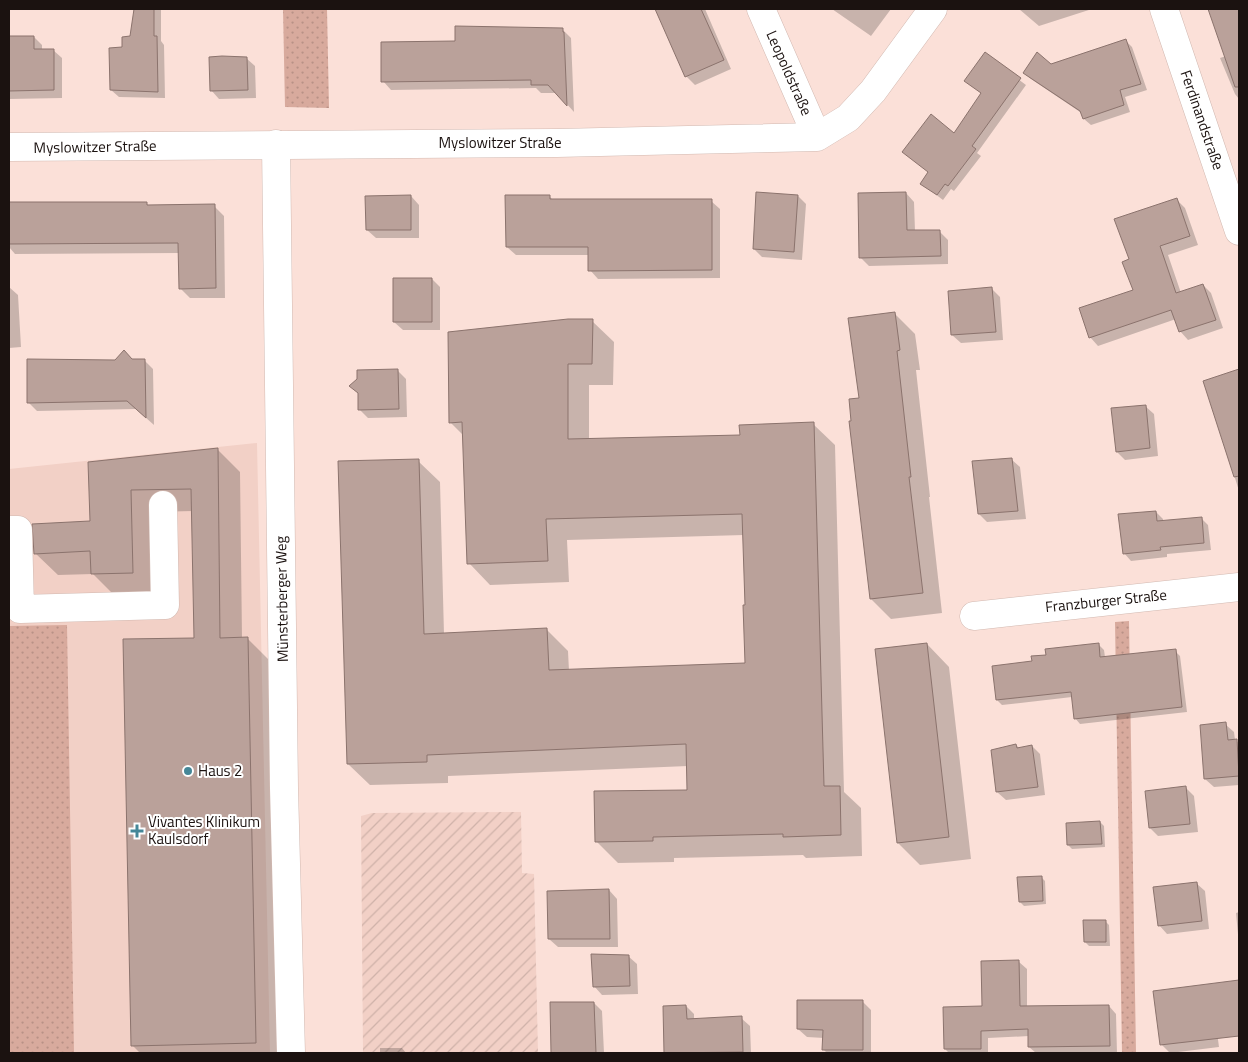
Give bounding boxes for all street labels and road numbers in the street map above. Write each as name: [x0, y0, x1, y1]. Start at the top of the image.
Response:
street label: Leopoldstraße: [760, 27, 818, 119]
street label: Ferdinandstraße: [1175, 67, 1230, 173]
street label: Myslowitzer Straße: [438, 131, 562, 154]
street label: Myslowitzer Straße: [33, 134, 157, 159]
street label: Münsterberger Weg: [269, 535, 294, 662]
street label: Franzburger Straße: [1044, 583, 1168, 618]

